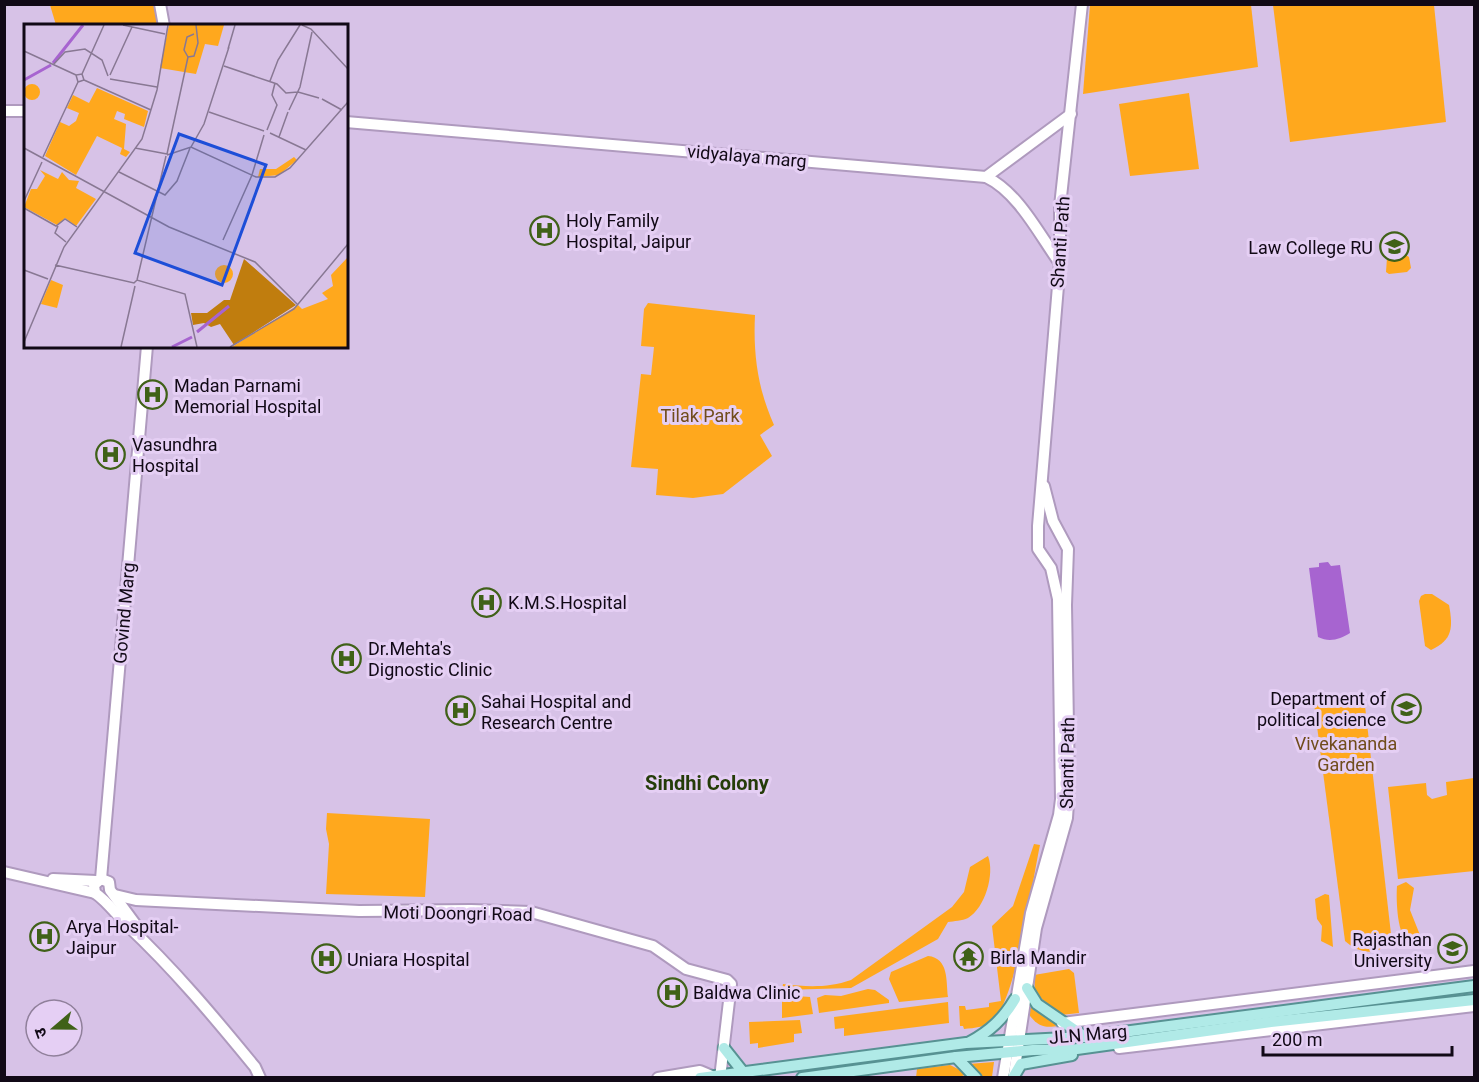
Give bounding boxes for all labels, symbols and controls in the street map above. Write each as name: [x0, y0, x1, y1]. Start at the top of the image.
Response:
inset map: [24, 24, 348, 348]
street label: vidyalaya marg: [686, 140, 808, 172]
street label: Shanti Path: [1046, 195, 1074, 289]
place label: Holy Family Hospital, Jaipur: [566, 210, 691, 252]
hospital icon: Holy Family Hospital, Jaipur: [529, 214, 561, 246]
school or university icon: Law College RU: [1378, 231, 1410, 263]
place label: Law College RU: [1248, 237, 1373, 258]
place label: Madan Parnami Memorial Hospital: [174, 375, 321, 417]
hospital icon: Madan Parnami Memorial Hospital: [137, 379, 169, 411]
park label: Tilak Park: [660, 405, 740, 426]
place label: Vasundhra Hospital: [132, 434, 218, 476]
hospital icon: Vasundhra Hospital: [95, 438, 127, 470]
street label: Govind Marg: [109, 561, 139, 665]
hospital icon: K.M.S.Hospital: [471, 586, 503, 618]
place label: K.M.S.Hospital: [508, 592, 627, 613]
place label: Dr.Mehta's Dignostic Clinic: [368, 638, 492, 680]
hospital icon: Dr.Mehta's Dignostic Clinic: [331, 642, 363, 674]
place label: Department of political science: [1257, 688, 1387, 730]
place label: Sahai Hospital and Research Centre: [481, 691, 631, 733]
school or university icon: Department of political science: [1391, 692, 1423, 724]
hospital icon: Sahai Hospital and Research Centre: [444, 695, 476, 727]
street label: Shanti Path: [1056, 717, 1078, 809]
park label: Vivekananda Garden: [1295, 733, 1397, 775]
district label: Sindhi Colony: [645, 771, 770, 795]
street label: Moti Doongri Road: [383, 901, 533, 925]
place label: Arya Hospital- Jaipur: [66, 916, 179, 958]
hospital icon: Arya Hospital- Jaipur: [29, 920, 61, 952]
place label: Rajasthan University: [1352, 929, 1432, 971]
school or university icon: Rajasthan University: [1437, 933, 1469, 965]
temple icon: Birla Mandir: [953, 941, 985, 973]
hospital icon: Uniara Hospital: [310, 943, 342, 975]
place label: Birla Mandir: [990, 947, 1086, 968]
place label: Uniara Hospital: [347, 949, 470, 970]
hospital icon: Baldwa Clinic: [656, 976, 688, 1008]
place label: Baldwa Clinic: [693, 982, 801, 1003]
north arrow: [24, 998, 84, 1058]
scale bar: [1263, 1019, 1452, 1057]
street label: JLN Marg: [1048, 1020, 1128, 1048]
text: उ: [30, 1025, 51, 1041]
text: 200 m: [1272, 1029, 1323, 1050]

